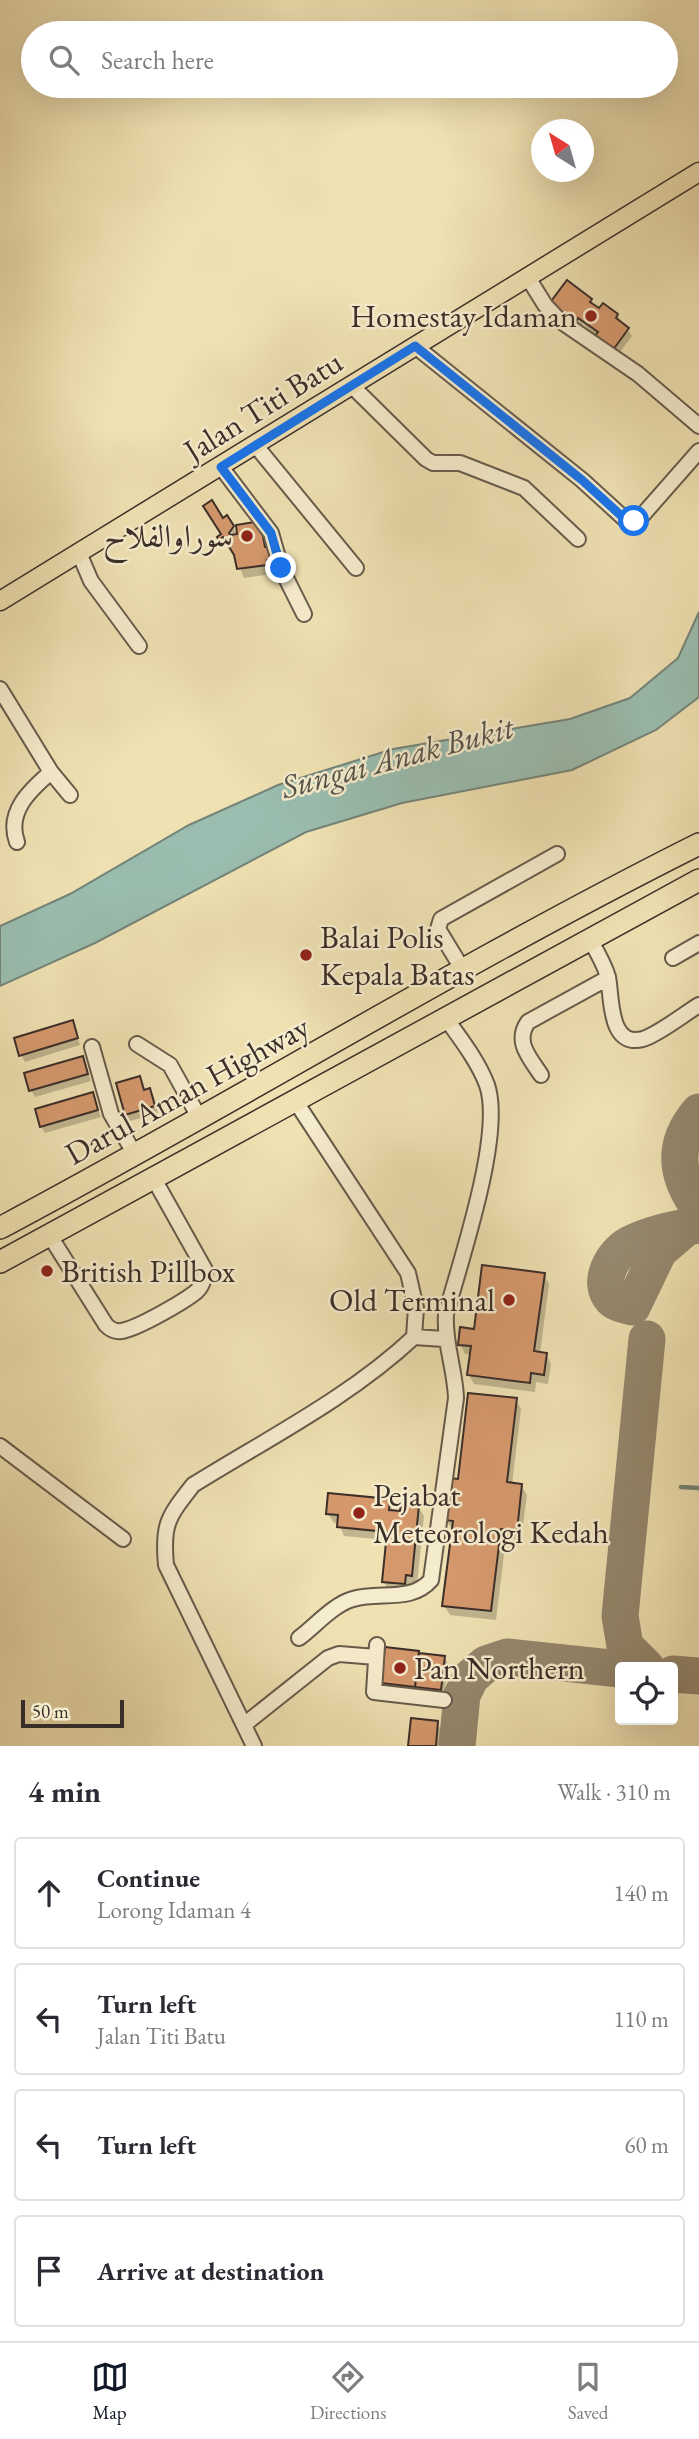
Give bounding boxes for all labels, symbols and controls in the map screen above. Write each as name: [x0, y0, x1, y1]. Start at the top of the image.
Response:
search box: [21, 21, 678, 98]
icon: search: [45, 41, 83, 79]
text: Search here: [101, 43, 214, 77]
north arrow: [531, 119, 594, 182]
place label: Homestay Idaman: [350, 295, 577, 337]
marker: Homestay Idaman: [583, 308, 599, 324]
street label: Jalan Titi Batu: [173, 341, 350, 473]
route start: [618, 505, 649, 536]
place label: سوراوالفلاح: [103, 515, 233, 564]
marker: سوراوالفلاح: [239, 528, 255, 544]
route end: [265, 552, 296, 583]
water label: Sungai Anak Bukit: [275, 704, 519, 808]
place label: Balai Polis Kepala Batas: [320, 916, 475, 995]
marker: Balai Polis Kepala Batas: [298, 947, 314, 963]
street label: Darul Aman Highway: [57, 1005, 317, 1175]
place label: British Pillbox: [61, 1250, 235, 1292]
marker: British Pillbox: [39, 1263, 55, 1279]
place label: Old Terminal: [329, 1279, 495, 1321]
marker: Old Terminal: [501, 1292, 517, 1308]
place label: Pejabat Meteorologi Kedah: [373, 1474, 609, 1553]
marker: Pejabat Meteorologi Kedah: [351, 1505, 367, 1521]
place label: Pan Northern: [414, 1647, 585, 1689]
marker: Pan Northern: [392, 1660, 408, 1676]
map controls: [615, 1662, 678, 1725]
button: locate: [615, 1662, 678, 1725]
scale bar: [21, 1697, 124, 1729]
text: 50 m: [32, 1699, 69, 1724]
text: 4 min: [28, 1772, 101, 1811]
text: Walk · 310 m: [557, 1777, 671, 1807]
text: Continue: [97, 1861, 200, 1895]
icon: ahead: [30, 1874, 68, 1912]
text: 140 m: [613, 1878, 669, 1908]
text: Lorong Idaman 4: [97, 1895, 251, 1925]
text: Turn left: [97, 1987, 196, 2021]
icon: left: [30, 2000, 68, 2038]
text: 110 m: [613, 2004, 669, 2034]
text: Jalan Titi Batu: [97, 2021, 226, 2051]
icon: left: [30, 2126, 68, 2164]
text: Turn left: [97, 2128, 196, 2162]
text: 60 m: [624, 2130, 669, 2160]
icon: arrive: [30, 2252, 68, 2290]
text: Arrive at destination: [97, 2254, 324, 2288]
tab: Map: [91, 2358, 129, 2425]
tab: Directions: [310, 2358, 386, 2425]
tab: Saved: [568, 2358, 608, 2425]

